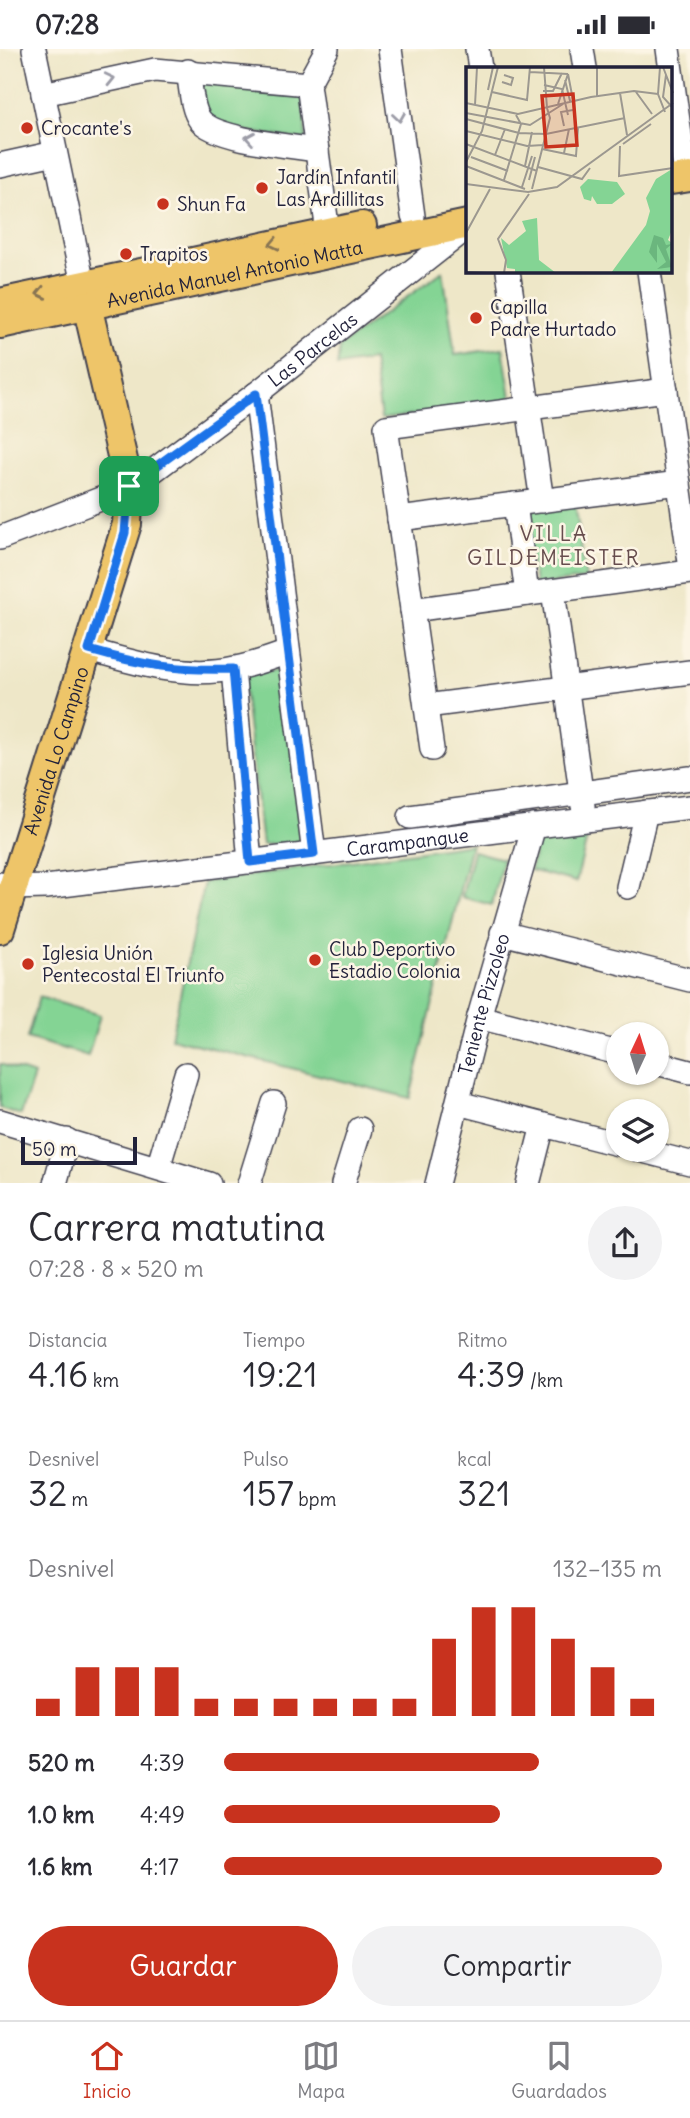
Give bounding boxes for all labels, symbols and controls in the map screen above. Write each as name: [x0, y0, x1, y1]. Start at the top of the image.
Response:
text: 07:28: [35, 8, 100, 41]
inset map: [466, 67, 672, 273]
one-way arrow: [104, 72, 116, 87]
one-way arrow: [392, 111, 407, 122]
place label: Crocante's: [41, 116, 132, 140]
marker: Crocante's: [19, 120, 35, 136]
one-way arrow: [244, 131, 256, 146]
place label: Jardín Infantil Las Ardillitas: [276, 165, 397, 211]
marker: Jardín Infantil Las Ardillitas: [254, 180, 270, 196]
place label: Shun Fa: [177, 192, 246, 216]
marker: Shun Fa: [155, 196, 171, 212]
street label: Avenida Manuel Antonio Matta: [105, 235, 365, 313]
one-way arrow: [268, 235, 280, 250]
place label: Trapitos: [140, 242, 208, 266]
marker: Trapitos: [118, 246, 134, 262]
one-way arrow: [35, 285, 47, 300]
place label: Capilla Padre Hurtado: [490, 295, 616, 341]
street label: Las Parcelas: [263, 307, 362, 392]
marker: Capilla Padre Hurtado: [468, 310, 484, 326]
pin: [99, 456, 159, 516]
icon: arrive: [110, 467, 148, 505]
district label: VILLA GILDEMEISTER: [467, 520, 641, 571]
street label: Avenida Lo Campino: [18, 663, 94, 838]
street label: Carampangue: [345, 823, 470, 862]
street label: Teniente Pizzoleo: [453, 930, 515, 1077]
place label: Club Deportivo Estadio Colonia: [329, 937, 461, 983]
place label: Iglesia Unión Pentecostal El Triunfo: [42, 941, 224, 987]
marker: Club Deportivo Estadio Colonia: [307, 952, 323, 968]
marker: Iglesia Unión Pentecostal El Triunfo: [20, 956, 36, 972]
north arrow: [606, 1022, 668, 1085]
map controls: [606, 1022, 669, 1162]
button: layers: [606, 1099, 669, 1162]
scale bar: [21, 1135, 136, 1166]
text: 50 m: [32, 1137, 77, 1161]
text: Carrera matutina: [28, 1204, 326, 1251]
button: share: [588, 1206, 662, 1280]
text: 07:28 · 8 × 520 m: [28, 1254, 204, 1283]
text: Distancia: [28, 1328, 107, 1352]
text: Tiempo: [243, 1328, 305, 1352]
text: Ritmo: [457, 1328, 507, 1352]
text: 4.16: [28, 1352, 88, 1396]
text: 19:21: [243, 1352, 318, 1396]
text: 4:39: [457, 1352, 525, 1396]
text: km: [88, 1368, 119, 1392]
text: /km: [525, 1368, 563, 1392]
text: Desnivel: [28, 1447, 99, 1471]
text: Pulso: [243, 1447, 289, 1471]
text: kcal: [457, 1447, 492, 1471]
text: 32: [28, 1471, 67, 1515]
text: 157: [243, 1471, 294, 1515]
text: 321: [457, 1471, 510, 1515]
text: m: [67, 1487, 88, 1511]
text: bpm: [294, 1487, 336, 1511]
text: Desnivel: [28, 1554, 114, 1583]
text: 132–135 m: [553, 1554, 662, 1583]
text: 520 m: [28, 1748, 95, 1777]
text: 4:39: [140, 1748, 185, 1777]
text: 1.0 km: [28, 1800, 94, 1829]
text: 4:49: [140, 1800, 185, 1829]
text: 1.6 km: [28, 1852, 93, 1881]
text: 4:17: [140, 1852, 179, 1881]
button: Guardar: [28, 1926, 338, 2006]
button: Compartir: [352, 1926, 662, 2006]
tab: Inicio: [83, 2037, 131, 2103]
tab: Mapa: [297, 2037, 345, 2103]
tab: Guardados: [511, 2037, 607, 2103]

